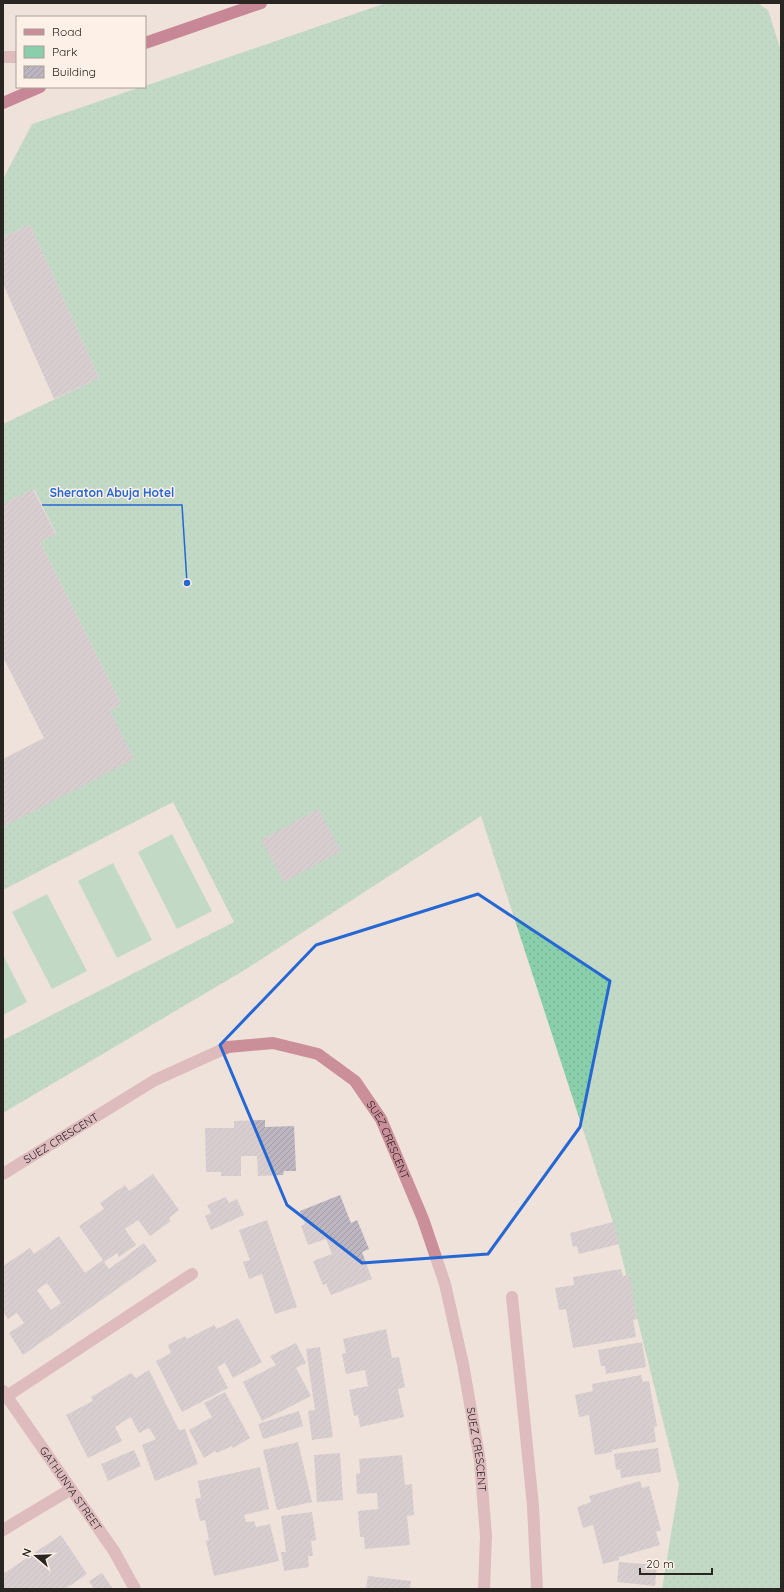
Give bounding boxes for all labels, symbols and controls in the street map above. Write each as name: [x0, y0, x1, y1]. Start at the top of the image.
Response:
legend: [16, 16, 146, 88]
text: Road: [52, 24, 82, 39]
text: Park: [52, 44, 77, 59]
text: Building: [52, 64, 96, 79]
callout: Sheraton Abuja Hotel: [42, 481, 182, 505]
text: Sheraton Abuja Hotel: [50, 485, 174, 500]
street label: SUEZ CRESCENT: [363, 1098, 413, 1182]
street label: SUEZ CRESCENT: [21, 1110, 101, 1167]
street label: SUEZ CRESCENT: [464, 1406, 489, 1493]
street label: GATHUNYA STREET: [37, 1444, 105, 1534]
north arrow: [16, 1536, 56, 1576]
text: N: [19, 1547, 34, 1559]
scale bar: [640, 1550, 712, 1576]
text: 20 m: [646, 1556, 674, 1571]

